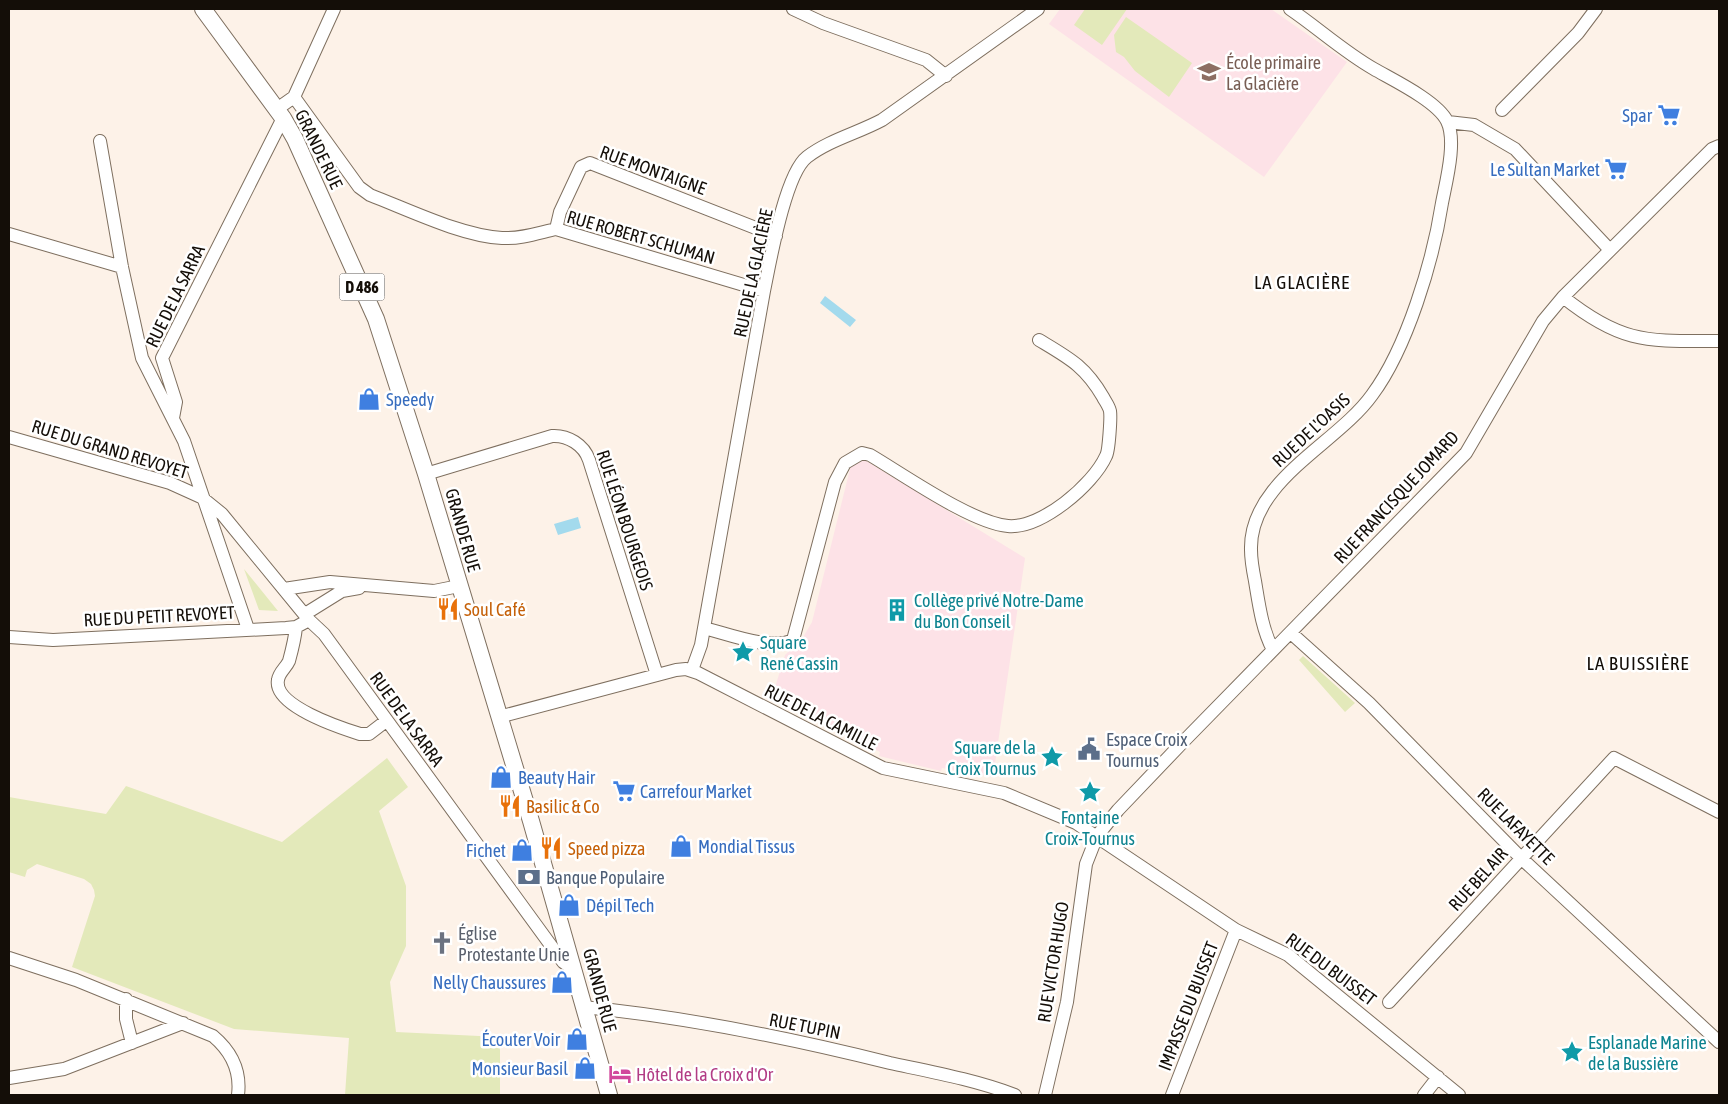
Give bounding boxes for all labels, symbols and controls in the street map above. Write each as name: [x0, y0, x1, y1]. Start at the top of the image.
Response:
place label: École primaire La Glacière: [1226, 52, 1321, 94]
school or university icon: École primaire La Glacière: [1196, 59, 1222, 85]
supermarket icon: Spar: [1656, 102, 1682, 128]
place label: Spar: [1622, 105, 1653, 126]
street label: GRANDE RUE: [291, 106, 347, 192]
street label: RUE MONTAIGNE: [597, 141, 709, 199]
supermarket icon: Le Sultan Market: [1603, 156, 1629, 182]
place label: Le Sultan Market: [1490, 159, 1600, 180]
street label: RUE ROBERT SCHUMAN: [565, 206, 717, 268]
street label: RUE DE LA GLACIÈRE: [729, 207, 777, 339]
street label: RUE DE LA SARRA: [141, 241, 209, 351]
district label: LA GLACIÈRE: [1254, 271, 1350, 293]
road number: D 486: [340, 274, 384, 300]
shop icon: Speedy: [356, 386, 382, 412]
place label: Speedy: [386, 389, 434, 410]
street label: RUE DE L'OASIS: [1268, 389, 1354, 471]
street label: RUE DU GRAND REVOYET: [29, 415, 191, 483]
street label: RUE FRANCISQUE JOMARD: [1329, 427, 1463, 567]
street label: RUE LÉON BOURGEOIS: [592, 447, 658, 593]
street label: GRANDE RUE: [441, 486, 485, 574]
place label: Collège privé Notre-Dame du Bon Conseil: [914, 590, 1084, 632]
restaurant icon: Soul Café: [435, 596, 461, 622]
building icon: Collège privé Notre-Dame du Bon Conseil: [884, 597, 910, 623]
place label: Soul Café: [464, 599, 526, 620]
street label: RUE DU PETIT REVOYET: [83, 602, 235, 630]
place label: Square René Cassin: [760, 632, 839, 674]
place icon: Square René Cassin: [730, 639, 756, 665]
district label: LA BUISSIÈRE: [1587, 652, 1689, 674]
street label: RUE DE LA SARRA: [366, 668, 448, 770]
street label: RUE DE LA CAMILLE: [761, 680, 881, 755]
place label: Espace Croix Tournus: [1106, 729, 1188, 771]
public building icon: Espace Croix Tournus: [1076, 736, 1102, 762]
place label: Square de la Croix Tournus: [947, 737, 1036, 779]
place icon: Square de la Croix Tournus: [1039, 744, 1065, 770]
shop icon: Beauty Hair: [488, 764, 514, 790]
place label: Beauty Hair: [518, 767, 596, 788]
supermarket icon: Carrefour Market: [611, 778, 637, 804]
place icon: Fontaine Croix-Tournus: [1077, 779, 1103, 805]
place label: Carrefour Market: [640, 781, 752, 802]
street label: RUE LAFAYETTE: [1473, 783, 1559, 869]
restaurant icon: Basilic & Co: [497, 793, 523, 819]
place label: Basilic & Co: [526, 796, 600, 817]
place label: Fontaine Croix-Tournus: [1045, 807, 1135, 849]
shop icon: Mondial Tissus: [668, 833, 694, 859]
restaurant icon: Speed pizza: [538, 835, 564, 861]
place label: Mondial Tissus: [698, 836, 795, 857]
shop icon: Fichet: [509, 837, 535, 863]
place label: Speed pizza: [568, 838, 645, 859]
place label: Fichet: [466, 840, 506, 861]
street label: RUE BEL AIR: [1444, 843, 1512, 915]
bank icon: Banque Populaire: [516, 864, 542, 890]
place label: Banque Populaire: [546, 867, 665, 888]
shop icon: Dépil Tech: [556, 892, 582, 918]
place label: Dépil Tech: [586, 895, 654, 916]
street label: RUE VICTOR HUGO: [1033, 900, 1073, 1024]
place label: Église Protestante Unie: [458, 923, 570, 965]
street label: RUE DU BUISSET: [1282, 928, 1380, 1010]
church icon: Église Protestante Unie: [429, 930, 455, 956]
street label: IMPASSE DU BUISSET: [1154, 938, 1222, 1073]
street label: GRANDE RUE: [579, 946, 621, 1034]
shop icon: Nelly Chaussures: [549, 969, 575, 995]
place label: Nelly Chaussures: [433, 972, 546, 993]
street label: RUE TUPIN: [768, 1009, 842, 1043]
shop icon: Écouter Voir: [564, 1026, 590, 1052]
place label: Écouter Voir: [481, 1029, 561, 1050]
place label: Esplanade Marine de la Bussière: [1588, 1032, 1707, 1074]
place icon: Esplanade Marine de la Bussière: [1559, 1039, 1585, 1065]
shop icon: Monsieur Basil: [572, 1055, 598, 1081]
place label: Monsieur Basil: [471, 1058, 568, 1079]
hotel icon: Hôtel de la Croix d'Or: [607, 1061, 633, 1087]
place label: Hôtel de la Croix d'Or: [636, 1064, 774, 1085]

